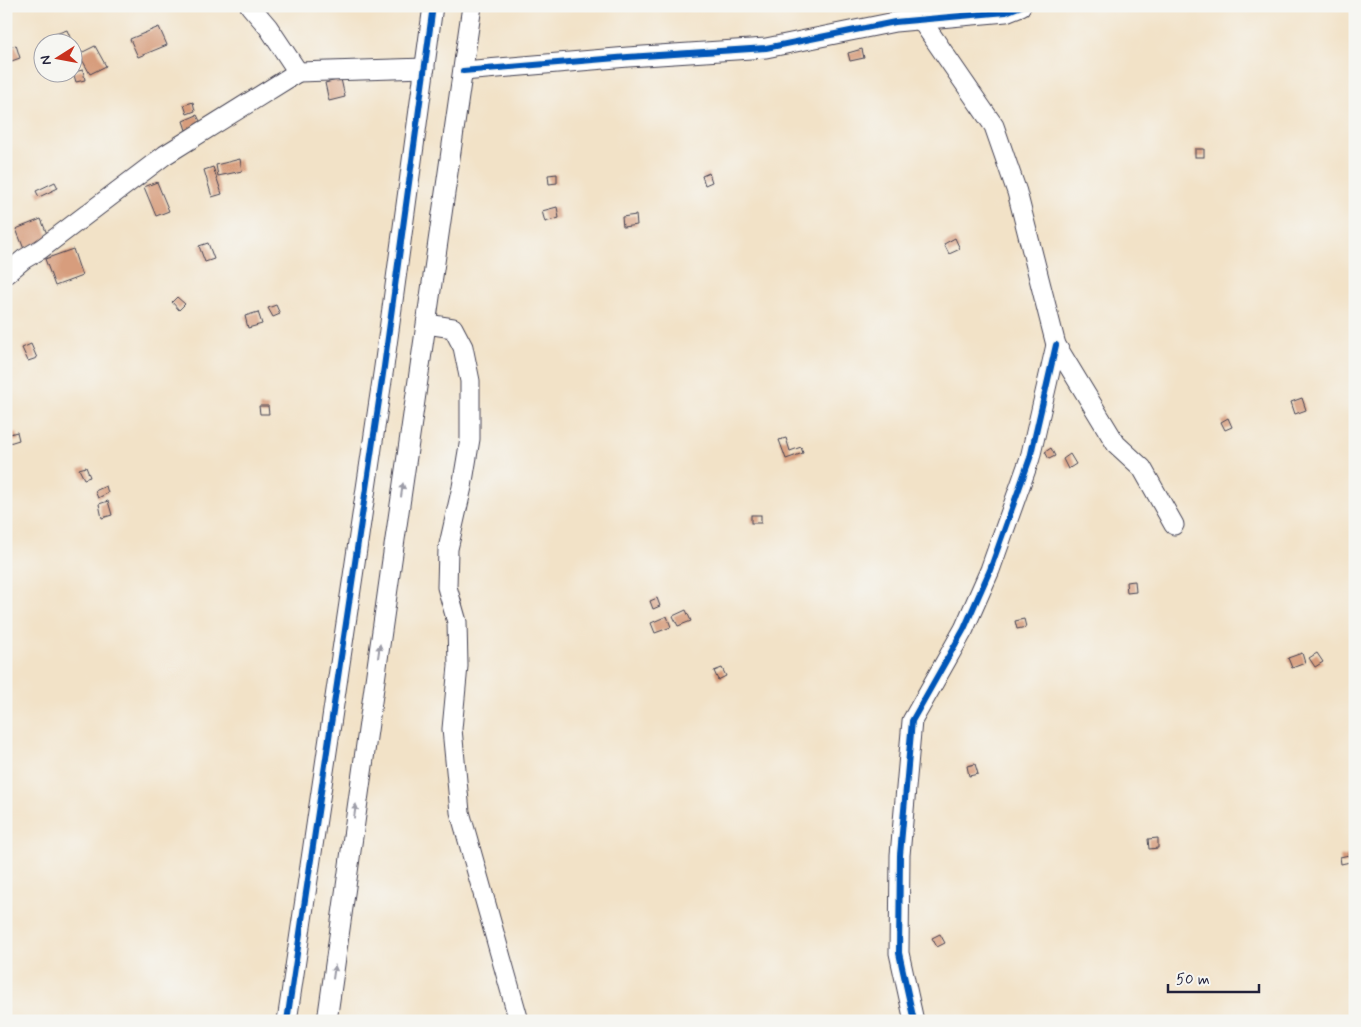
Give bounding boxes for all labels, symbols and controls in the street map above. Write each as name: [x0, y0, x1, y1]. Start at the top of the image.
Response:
north arrow: [32, 32, 82, 82]
text: N: [36, 54, 56, 67]
one-way arrow: [399, 481, 407, 497]
one-way arrow: [375, 642, 383, 658]
one-way arrow: [351, 803, 359, 819]
scale bar: [1168, 962, 1260, 994]
one-way arrow: [330, 964, 338, 980]
text: 50 m: [1176, 970, 1210, 990]

